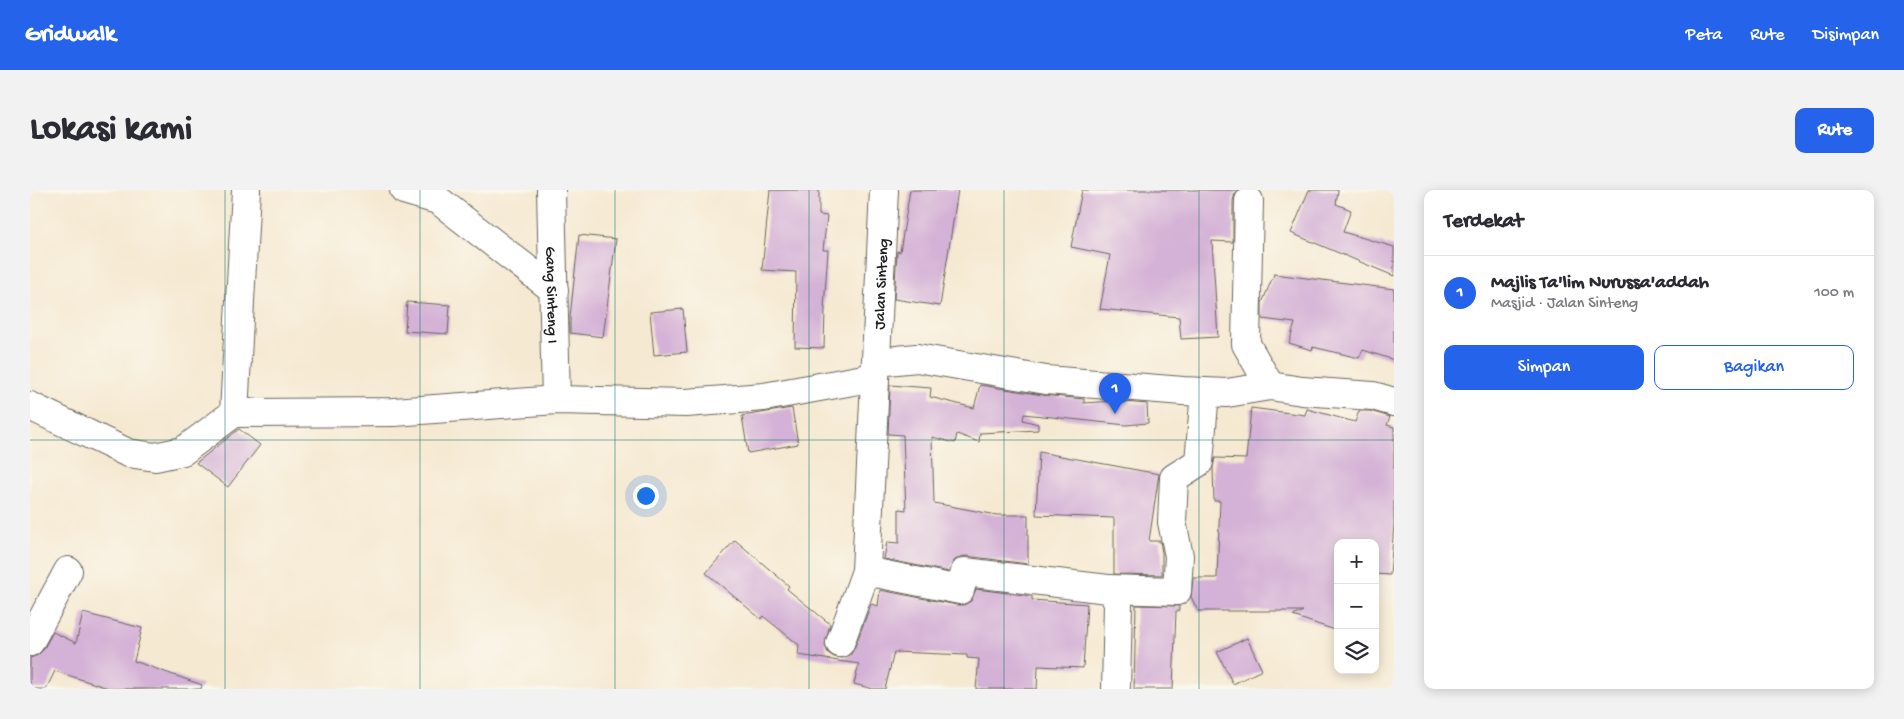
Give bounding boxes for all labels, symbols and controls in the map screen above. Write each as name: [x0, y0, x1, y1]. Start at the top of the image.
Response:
text: Gridwalk: [25, 21, 116, 50]
text: Peta: [1686, 25, 1722, 46]
text: Rute: [1750, 25, 1785, 46]
text: Disimpan: [1813, 25, 1879, 46]
button: Rute: [1795, 108, 1874, 153]
text: Lokasi kami: [30, 110, 192, 151]
text: Terdekat: [1444, 210, 1523, 235]
street label: Jalan Sinteng: [871, 238, 895, 330]
street label: Gang Sinteng I: [539, 246, 561, 344]
text: Majlis Ta'lim Nurussa'addah: [1491, 272, 1709, 295]
text: 1: [1457, 284, 1463, 303]
text: 100 m: [1814, 284, 1854, 303]
text: Masjid · Jalan Sinteng: [1491, 295, 1638, 314]
button: Simpan: [1444, 345, 1644, 390]
button: Bagikan: [1654, 345, 1854, 390]
pin: 1: [1099, 373, 1131, 414]
your location: [633, 483, 659, 509]
map controls: [1334, 539, 1379, 674]
button: +: [1334, 539, 1379, 584]
button: −: [1334, 584, 1379, 629]
button: layers: [1334, 629, 1379, 674]

